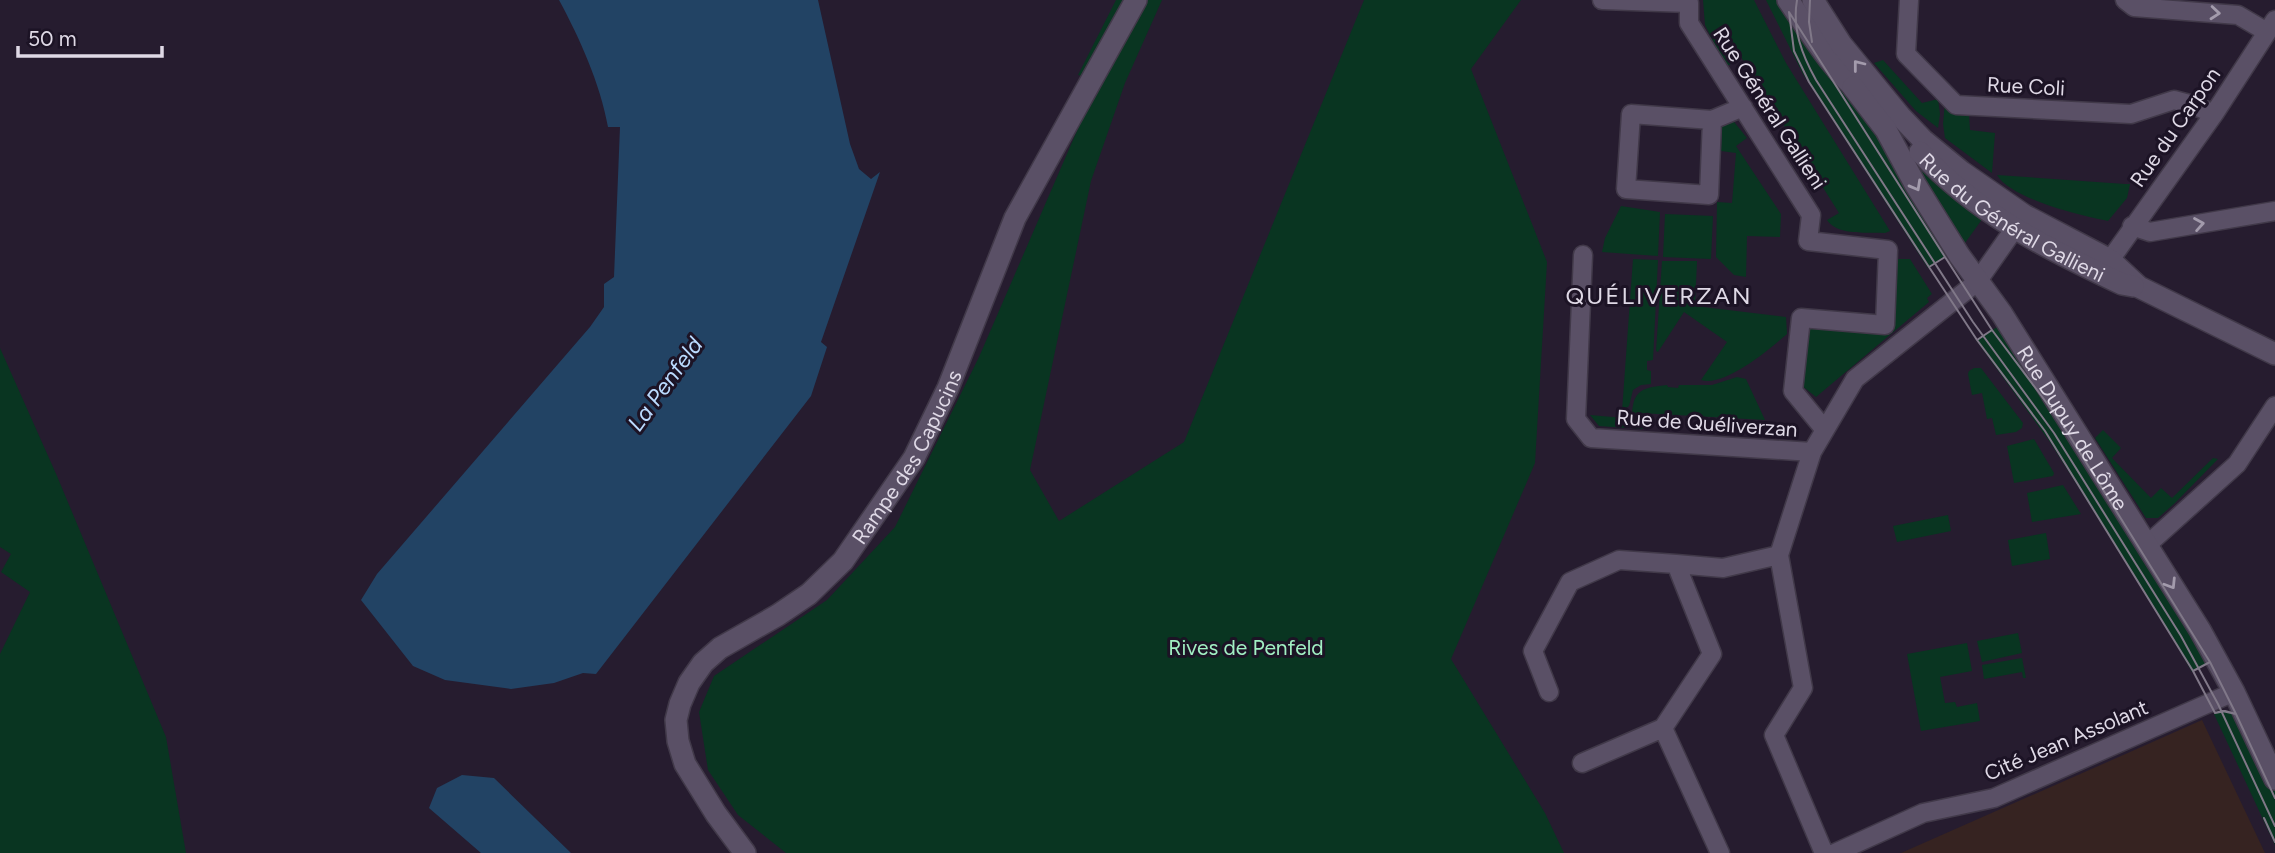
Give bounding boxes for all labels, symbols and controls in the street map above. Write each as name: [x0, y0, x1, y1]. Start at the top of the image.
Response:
one-way arrow: [2210, 6, 2221, 21]
scale bar: [18, 14, 161, 58]
street label: Rue Général Gallieni: [1708, 22, 1832, 194]
text: 50 m: [28, 26, 77, 51]
one-way arrow: [1853, 61, 1866, 73]
street label: Rue du Carpon: [2125, 62, 2225, 192]
street label: Rue Coli: [1986, 71, 2066, 101]
street label: Rue du Général Gallieni: [1915, 147, 2109, 287]
one-way arrow: [1908, 178, 1921, 191]
one-way arrow: [2193, 217, 2205, 232]
district label: QUÉLIVERZAN: [1566, 281, 1752, 310]
water label: La Penfeld: [622, 331, 709, 436]
street label: Rue Dupuy de Lôme: [2012, 341, 2134, 514]
street label: Rampe des Capucins: [846, 366, 966, 549]
street label: Rue de Quéliverzan: [1616, 404, 1798, 442]
one-way arrow: [2162, 576, 2175, 589]
park label: Rives de Penfeld: [1168, 635, 1324, 660]
street label: Cité Jean Assolant: [1980, 694, 2152, 786]

